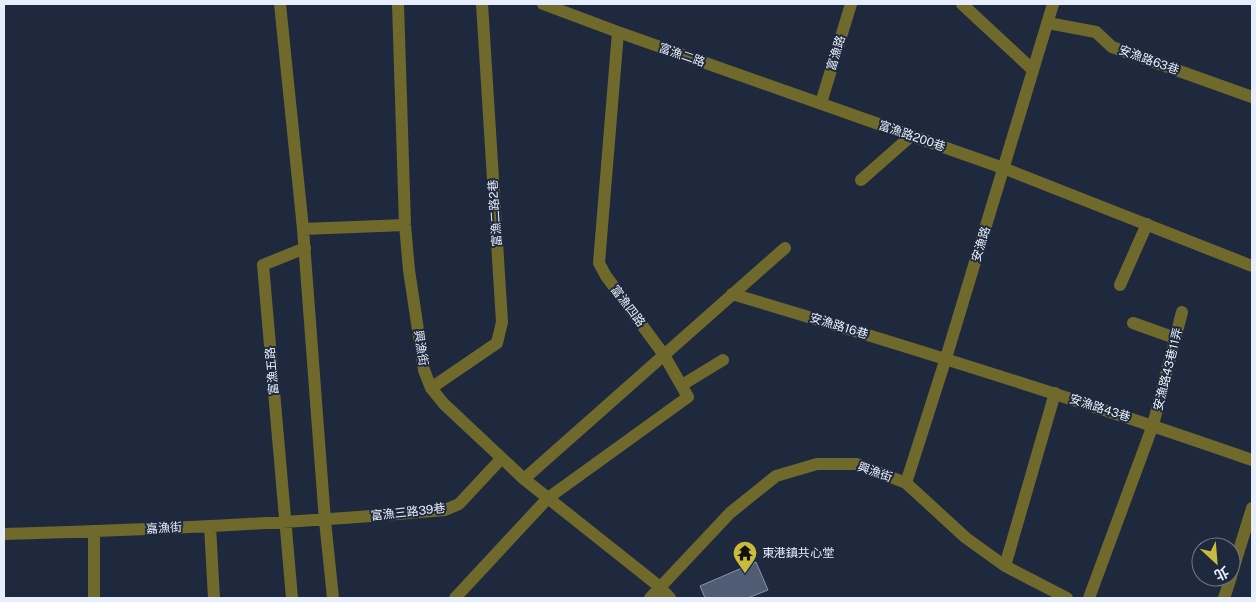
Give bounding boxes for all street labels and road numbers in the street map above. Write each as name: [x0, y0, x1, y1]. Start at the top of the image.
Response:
street label: 富漁路: [824, 34, 848, 72]
street label: 富漁二路: [657, 41, 707, 69]
street label: 安漁路63巷: [1117, 43, 1181, 77]
street label: 富漁路200巷: [877, 118, 947, 154]
street label: 富漁二路2巷: [486, 179, 504, 247]
street label: 安漁路: [969, 225, 993, 263]
street label: 富漁四路: [608, 283, 648, 329]
street label: 安漁路16巷: [808, 310, 870, 342]
street label: 安漁路43巷11弄: [1151, 326, 1185, 412]
street label: 興漁街: [411, 329, 431, 367]
street label: 富漁五路: [263, 346, 281, 396]
street label: 安漁路43巷: [1068, 392, 1132, 424]
street label: 興漁街: [856, 460, 894, 484]
street label: 富漁三路39巷: [370, 501, 446, 523]
street label: 嘉漁街: [146, 520, 182, 536]

